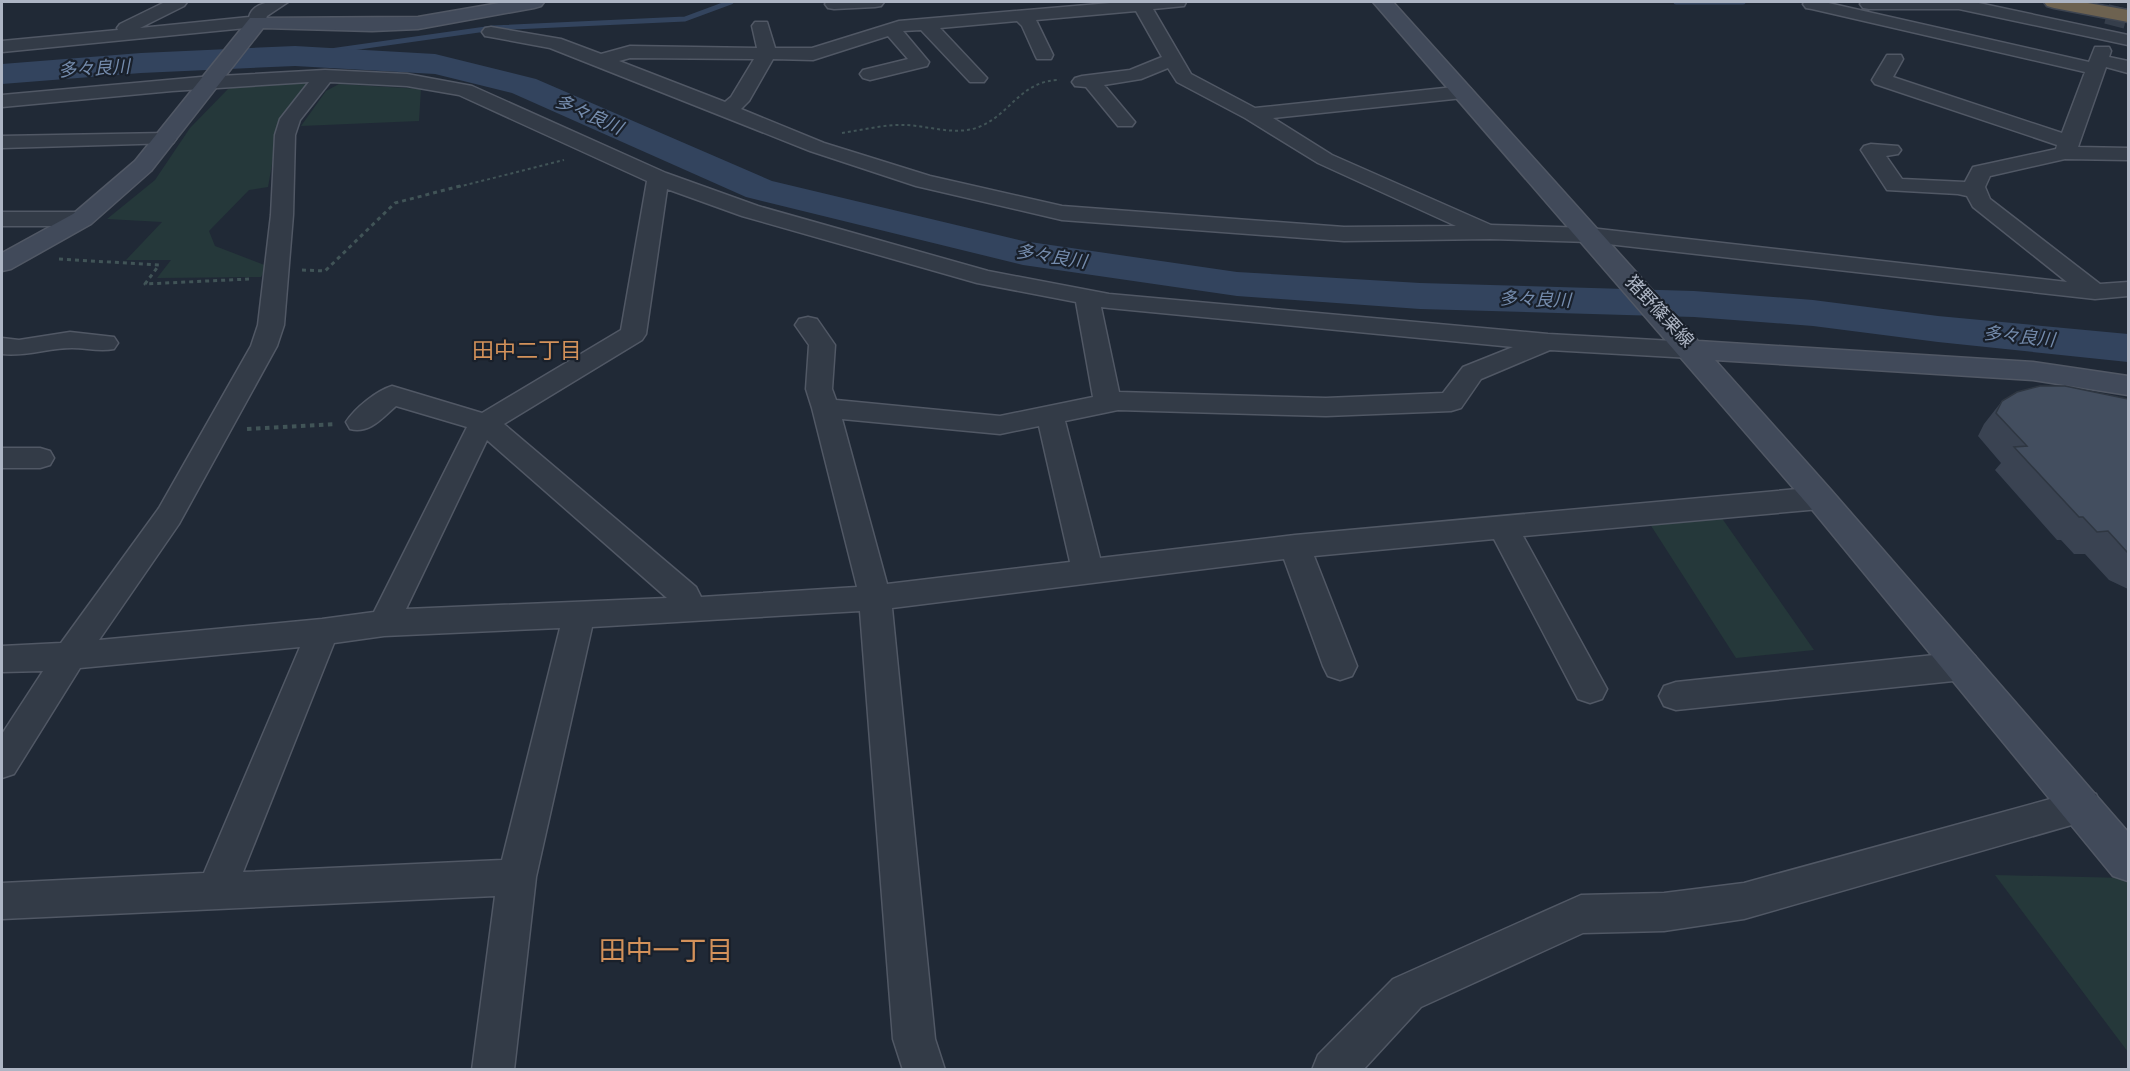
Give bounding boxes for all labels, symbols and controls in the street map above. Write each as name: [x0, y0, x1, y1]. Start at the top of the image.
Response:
water label: 多々良川: [57, 56, 132, 80]
water label: 多々良川: [552, 90, 628, 139]
water label: 多々良川: [1014, 240, 1090, 272]
street label: 猪野篠栗線: [1622, 271, 1698, 351]
water label: 多々良川: [1499, 287, 1573, 311]
water label: 多々良川: [1982, 322, 2058, 350]
district label: 田中二丁目: [472, 338, 582, 363]
district label: 田中一丁目: [599, 935, 734, 967]

